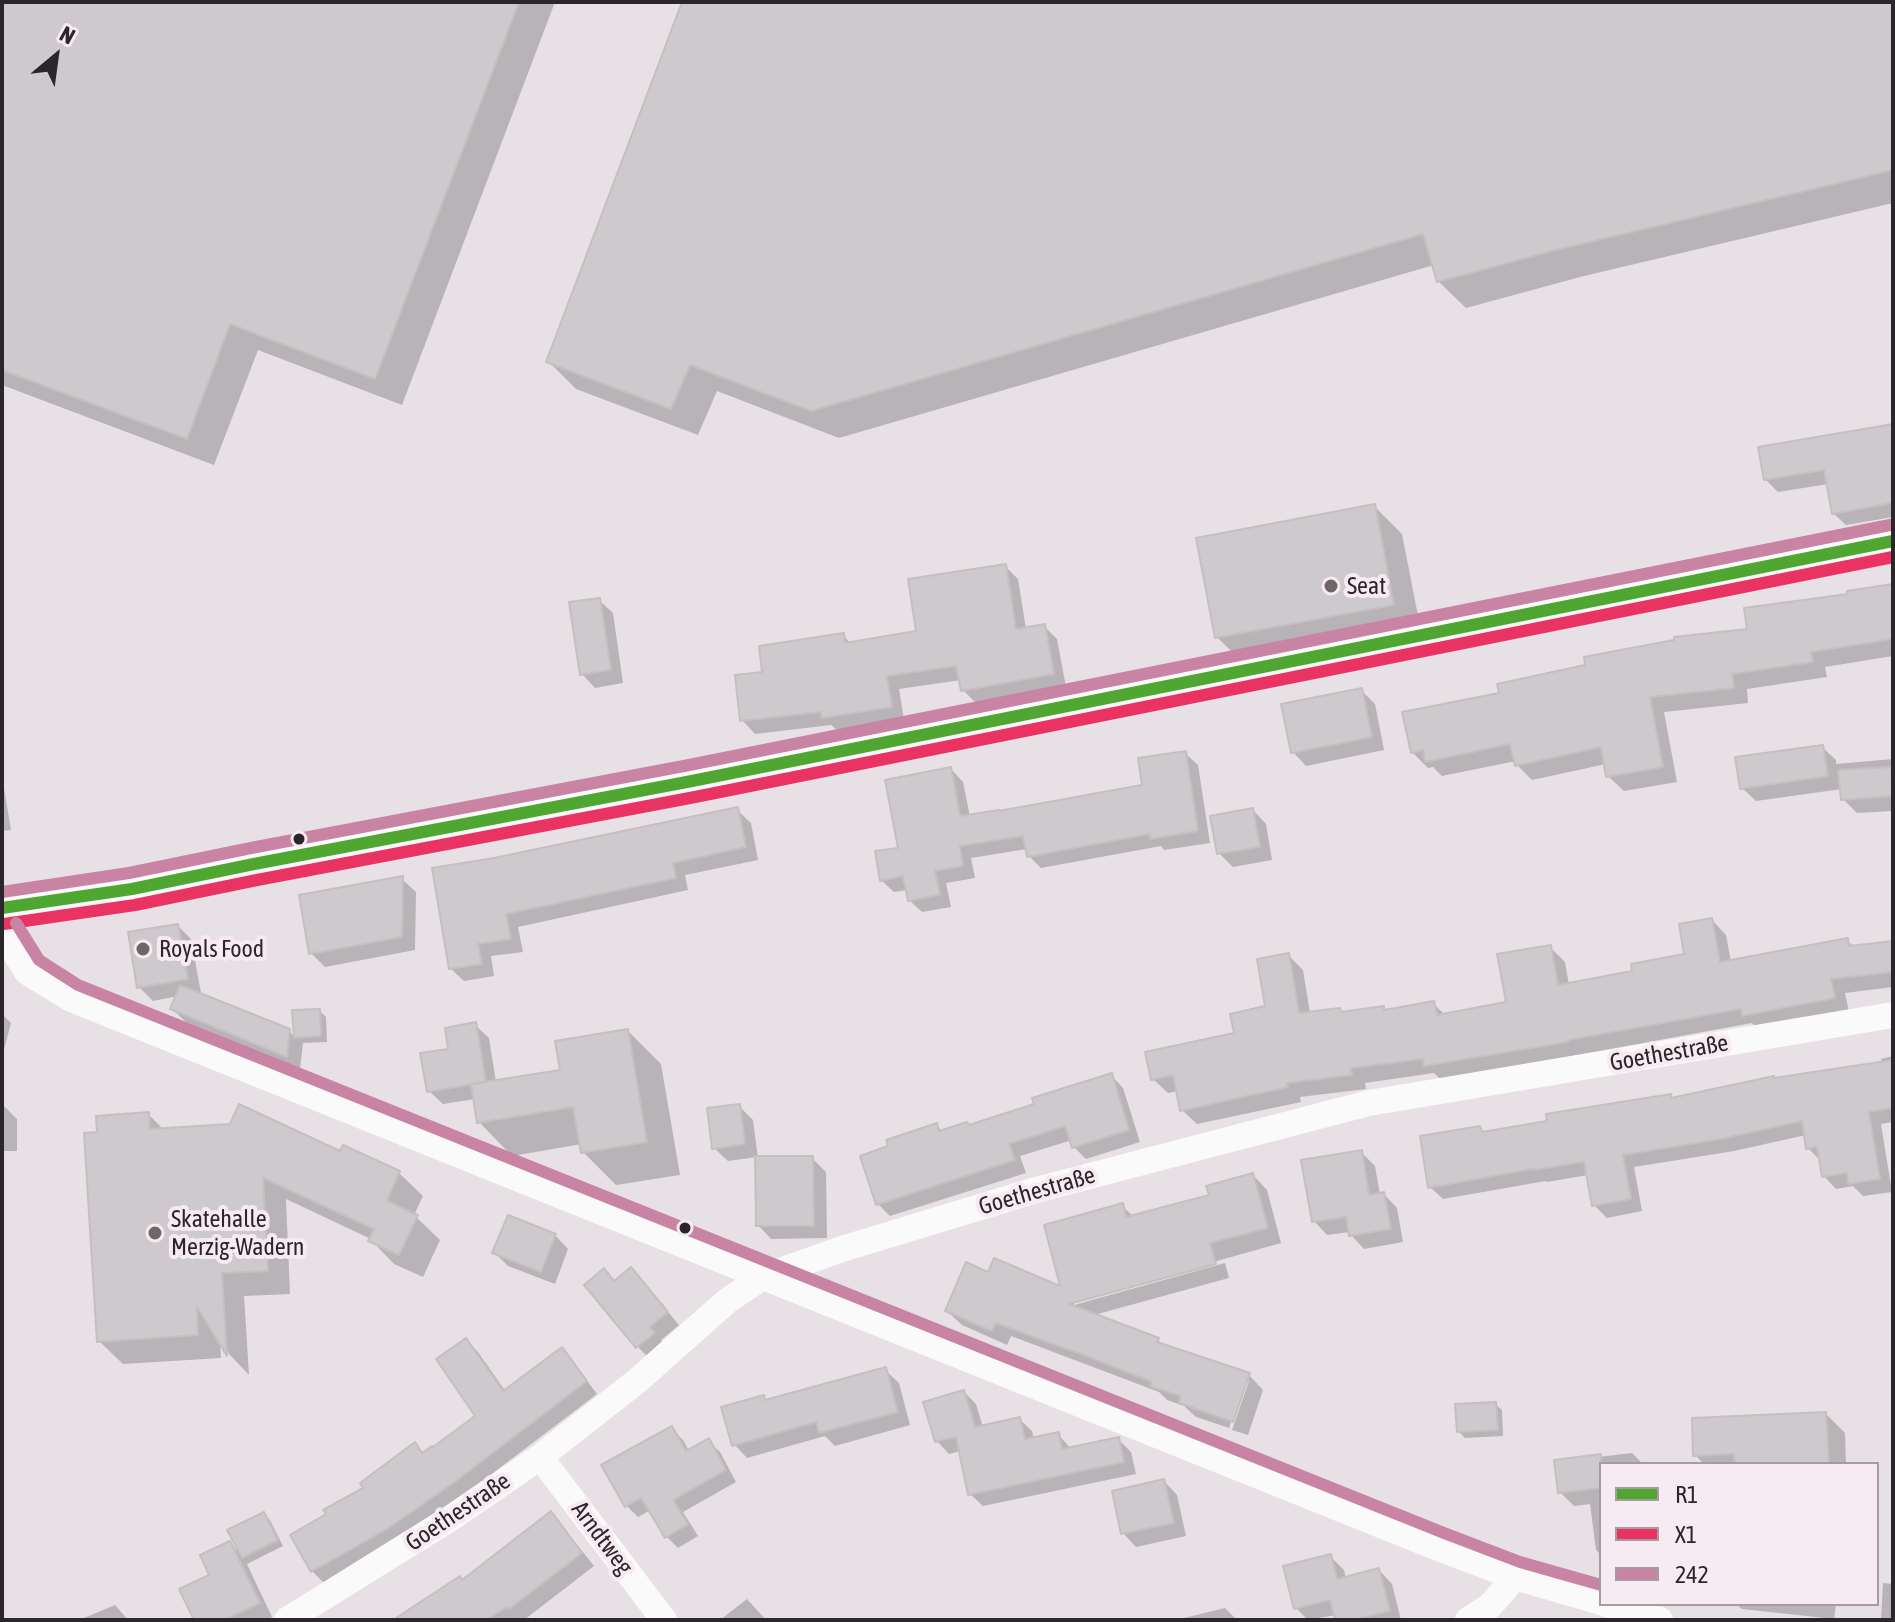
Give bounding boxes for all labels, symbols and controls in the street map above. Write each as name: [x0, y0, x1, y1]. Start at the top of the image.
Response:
north arrow: [16, 16, 96, 96]
text: N: [56, 20, 80, 50]
place label: Seat: [1347, 572, 1386, 600]
marker: Seat: [1322, 577, 1340, 595]
unlabelled marker: [291, 831, 307, 847]
place label: Royals Food: [159, 935, 264, 963]
marker: Royals Food: [134, 940, 152, 958]
street label: Goethestraße: [1608, 1028, 1730, 1078]
street label: Goethestraße: [976, 1161, 1098, 1221]
place label: Skatehalle Merzig-Wadern: [171, 1205, 304, 1261]
unlabelled marker: [677, 1220, 693, 1236]
marker: Skatehalle Merzig-Wadern: [146, 1224, 164, 1242]
legend: [1599, 1462, 1879, 1606]
street label: Goethestraße: [400, 1467, 516, 1557]
text: R1: [1675, 1481, 1698, 1508]
street label: Arndtweg: [565, 1496, 639, 1580]
text: X1: [1675, 1521, 1697, 1548]
text: 242: [1675, 1561, 1709, 1588]

